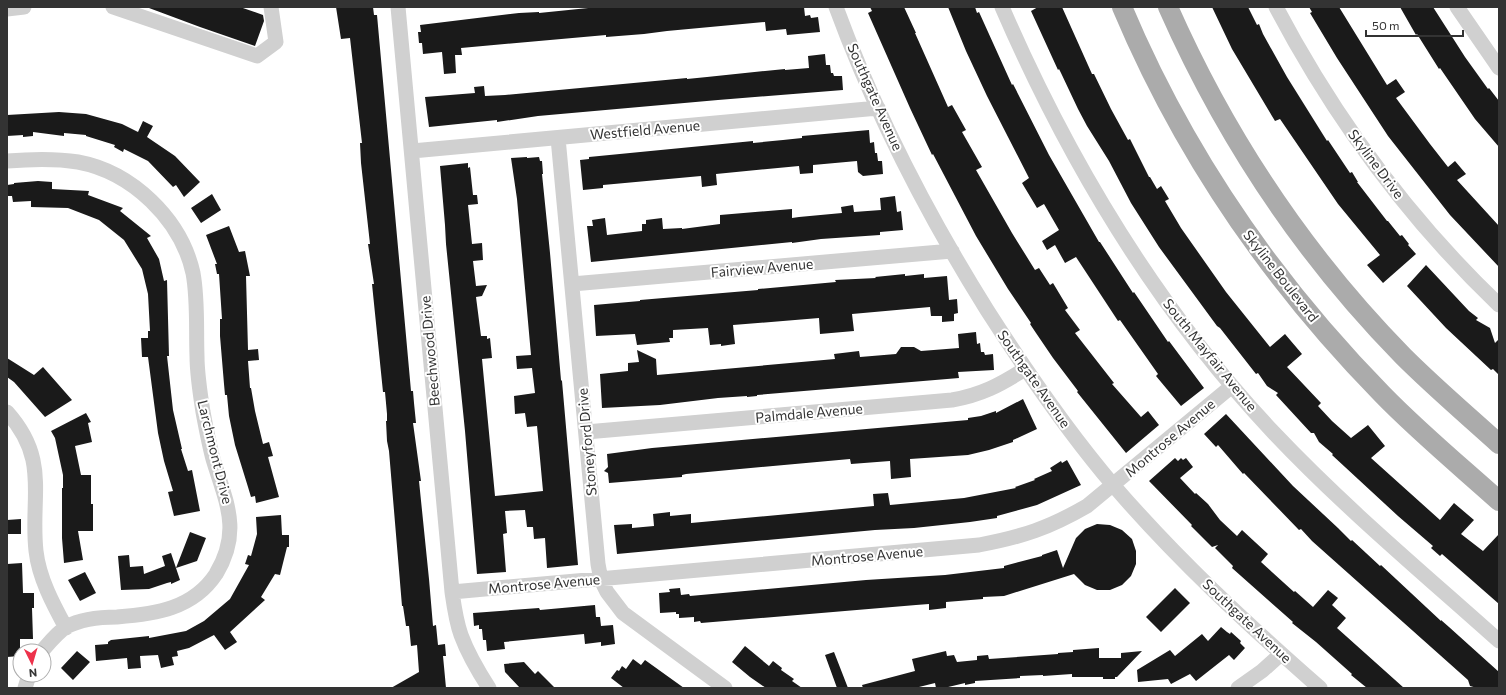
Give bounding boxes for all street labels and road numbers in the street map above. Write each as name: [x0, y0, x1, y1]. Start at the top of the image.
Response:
street label: Southgate Avenue: [844, 41, 907, 153]
street label: Westfield Avenue: [589, 116, 701, 143]
street label: Skyline Drive: [1345, 126, 1408, 202]
street label: Skyline Boulevard: [1240, 226, 1323, 325]
street label: Fairview Avenue: [710, 255, 814, 280]
street label: Beechwood Drive: [416, 295, 443, 407]
street label: South Mayfair Avenue: [1160, 295, 1261, 414]
street label: Southgate Avenue: [994, 327, 1074, 431]
street label: Stoneyford Drive: [573, 387, 600, 497]
street label: Montrose Avenue: [1121, 395, 1218, 480]
street label: Larchmont Drive: [194, 398, 237, 506]
street label: Palmdale Avenue: [755, 399, 863, 426]
street label: Montrose Avenue: [810, 542, 924, 569]
street label: Montrose Avenue: [487, 570, 601, 597]
street label: Southgate Avenue: [1199, 575, 1295, 666]

